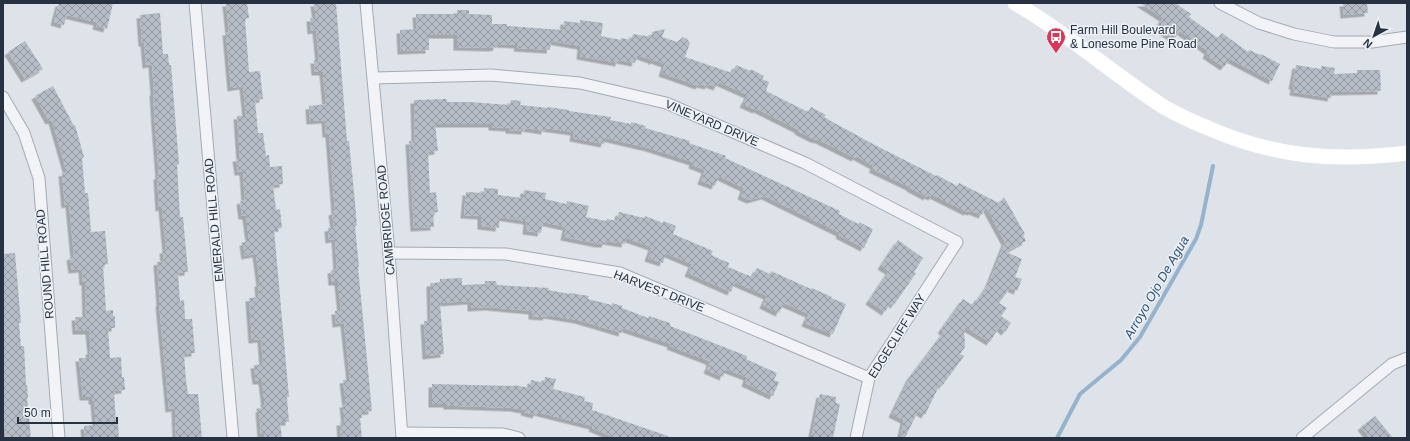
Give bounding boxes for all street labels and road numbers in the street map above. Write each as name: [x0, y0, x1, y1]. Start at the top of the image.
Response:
street label: VINEYARD DRIVE: [663, 97, 761, 149]
street label: EMERALD HILL ROAD: [202, 157, 226, 283]
street label: CAMBRIDGE ROAD: [374, 164, 398, 276]
street label: ROUND HILL ROAD: [33, 208, 57, 320]
street label: HARVEST DRIVE: [612, 267, 706, 315]
street label: EDGECLIFF WAY: [865, 291, 929, 381]

